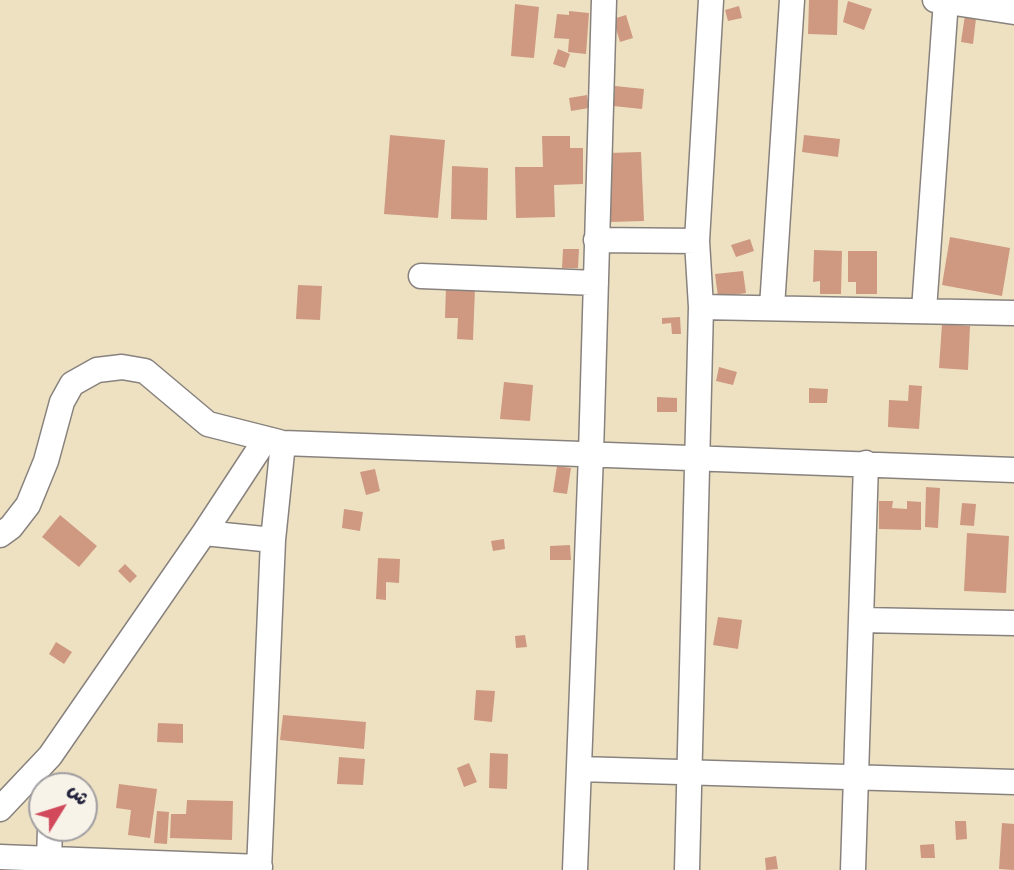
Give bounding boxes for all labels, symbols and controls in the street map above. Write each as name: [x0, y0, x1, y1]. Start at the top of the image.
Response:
north arrow: [28, 772, 98, 842]
text: ش: [60, 778, 96, 813]

